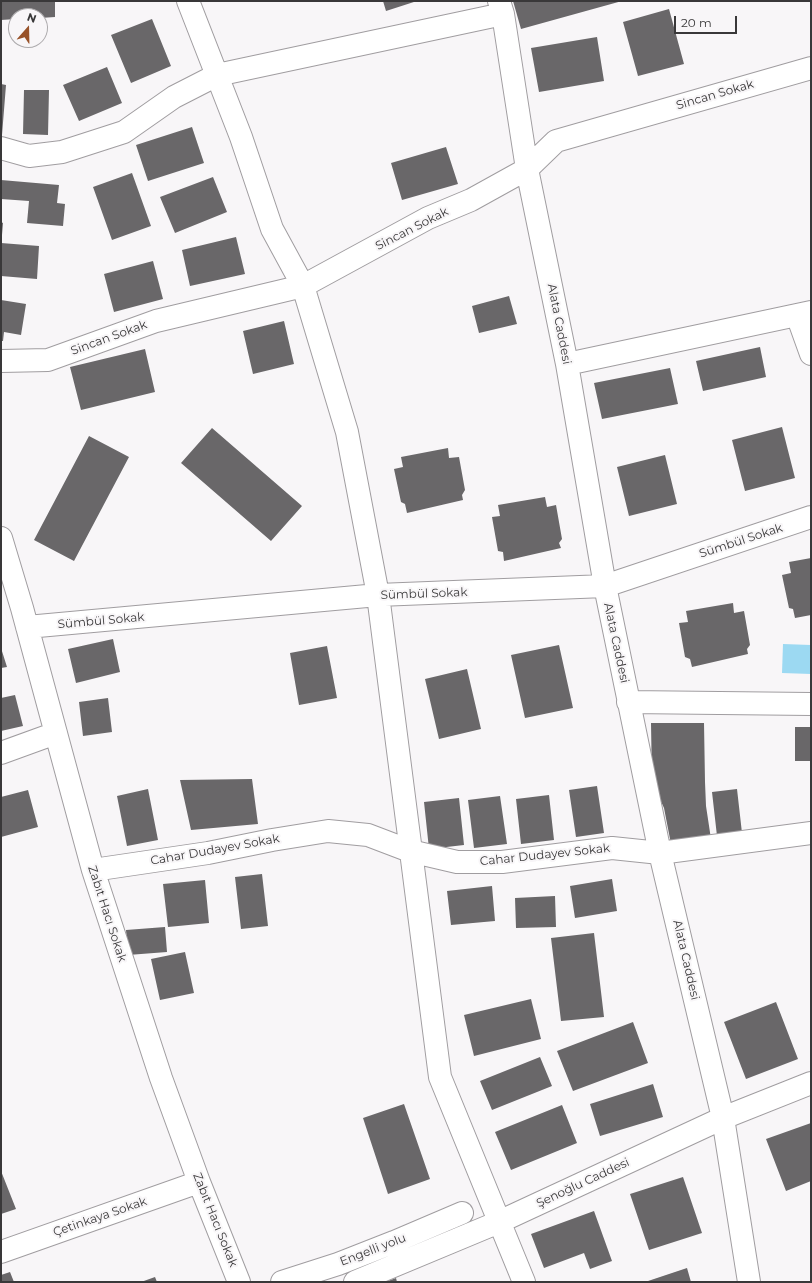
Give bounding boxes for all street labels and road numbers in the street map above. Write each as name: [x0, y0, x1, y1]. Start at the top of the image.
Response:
street label: Sincan Sokak: [675, 77, 755, 113]
street label: Sincan Sokak: [373, 204, 451, 254]
street label: Alata Caddesi: [544, 282, 574, 366]
street label: Sincan Sokak: [69, 318, 149, 358]
street label: Sümbül Sokak: [697, 521, 785, 561]
street label: Sümbül Sokak: [380, 585, 468, 603]
street label: Alata Caddesi: [600, 601, 632, 685]
street label: Sümbül Sokak: [57, 610, 145, 632]
street label: Cahar Dudayev Sokak: [149, 832, 281, 868]
street label: Cahar Dudayev Sokak: [479, 841, 611, 869]
street label: Zabıt Hacı Sokak: [85, 864, 129, 964]
street label: Alata Caddesi: [670, 918, 702, 1002]
street label: Şenoğlu Caddesi: [534, 1155, 632, 1211]
street label: Zabıt Hacı Sokak: [190, 1171, 240, 1269]
street label: Çetinkaya Sokak: [51, 1194, 149, 1240]
street label: Engelli yolu: [338, 1231, 408, 1269]

